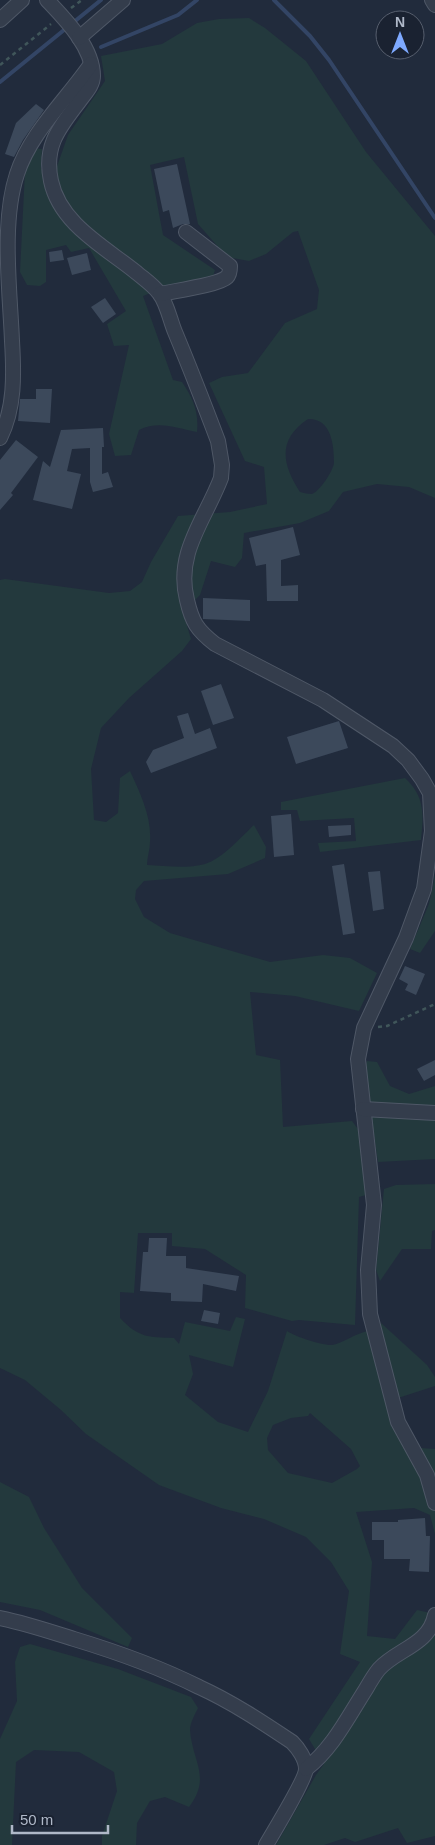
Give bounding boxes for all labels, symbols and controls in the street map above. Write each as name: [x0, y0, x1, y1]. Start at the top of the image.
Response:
north arrow: [375, 10, 425, 60]
text: N: [395, 14, 405, 30]
scale bar: [12, 1802, 109, 1834]
text: 50 m: [20, 1811, 53, 1828]

